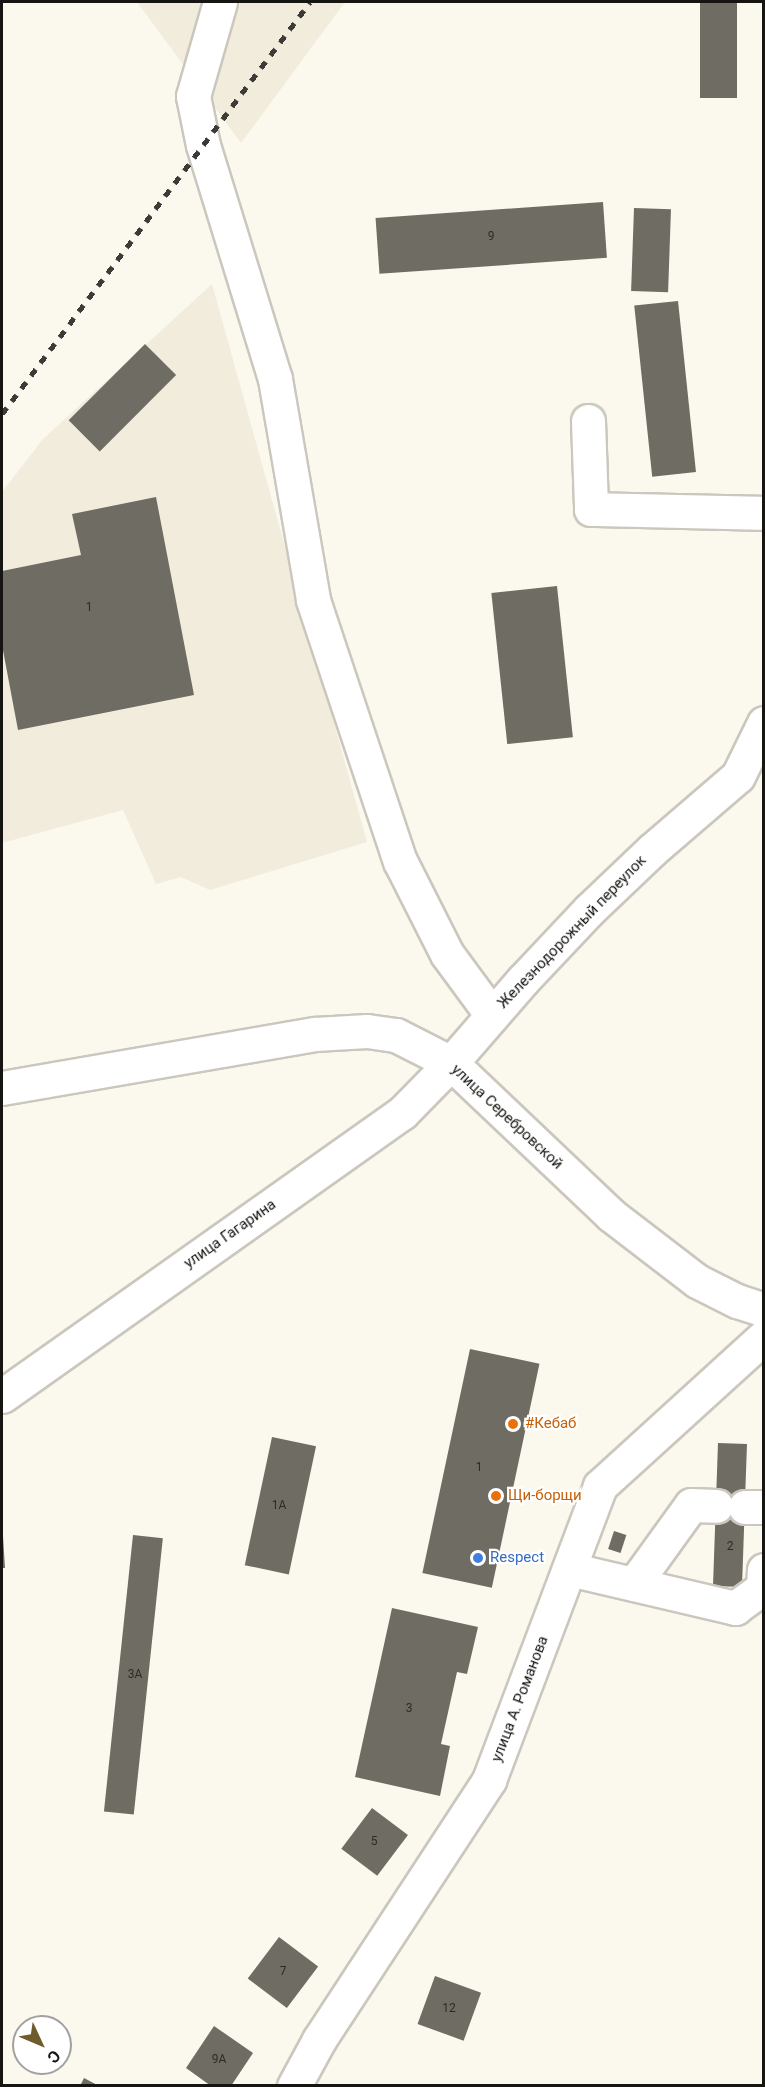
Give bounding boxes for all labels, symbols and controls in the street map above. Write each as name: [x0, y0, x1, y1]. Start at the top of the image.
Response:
house number: 9: [488, 230, 494, 244]
house number: 1: [86, 601, 92, 615]
street label: Железнодорожный переулок: [494, 852, 650, 1012]
street label: улица Серебровской: [448, 1061, 566, 1173]
street label: улица Гагарина: [181, 1196, 279, 1272]
place label: #Кебаб: [525, 1415, 576, 1433]
marker: #Кебаб: [506, 1417, 520, 1431]
house number: 1: [476, 1461, 482, 1475]
place label: Щи-борщи: [508, 1487, 582, 1505]
marker: Щи-борщи: [489, 1489, 503, 1503]
house number: 1А: [272, 1499, 286, 1513]
house number: 2: [727, 1540, 733, 1554]
place label: Respect: [490, 1549, 544, 1567]
marker: Respect: [471, 1551, 485, 1565]
street label: улица А. Романова: [488, 1633, 552, 1765]
house number: 3А: [128, 1668, 142, 1682]
house number: 3: [406, 1702, 412, 1716]
house number: 5: [371, 1835, 377, 1849]
house number: 7: [280, 1965, 286, 1979]
house number: 12: [442, 2002, 456, 2016]
north arrow: [12, 2015, 72, 2075]
text: С: [43, 2046, 64, 2067]
house number: 9А: [212, 2053, 226, 2067]

